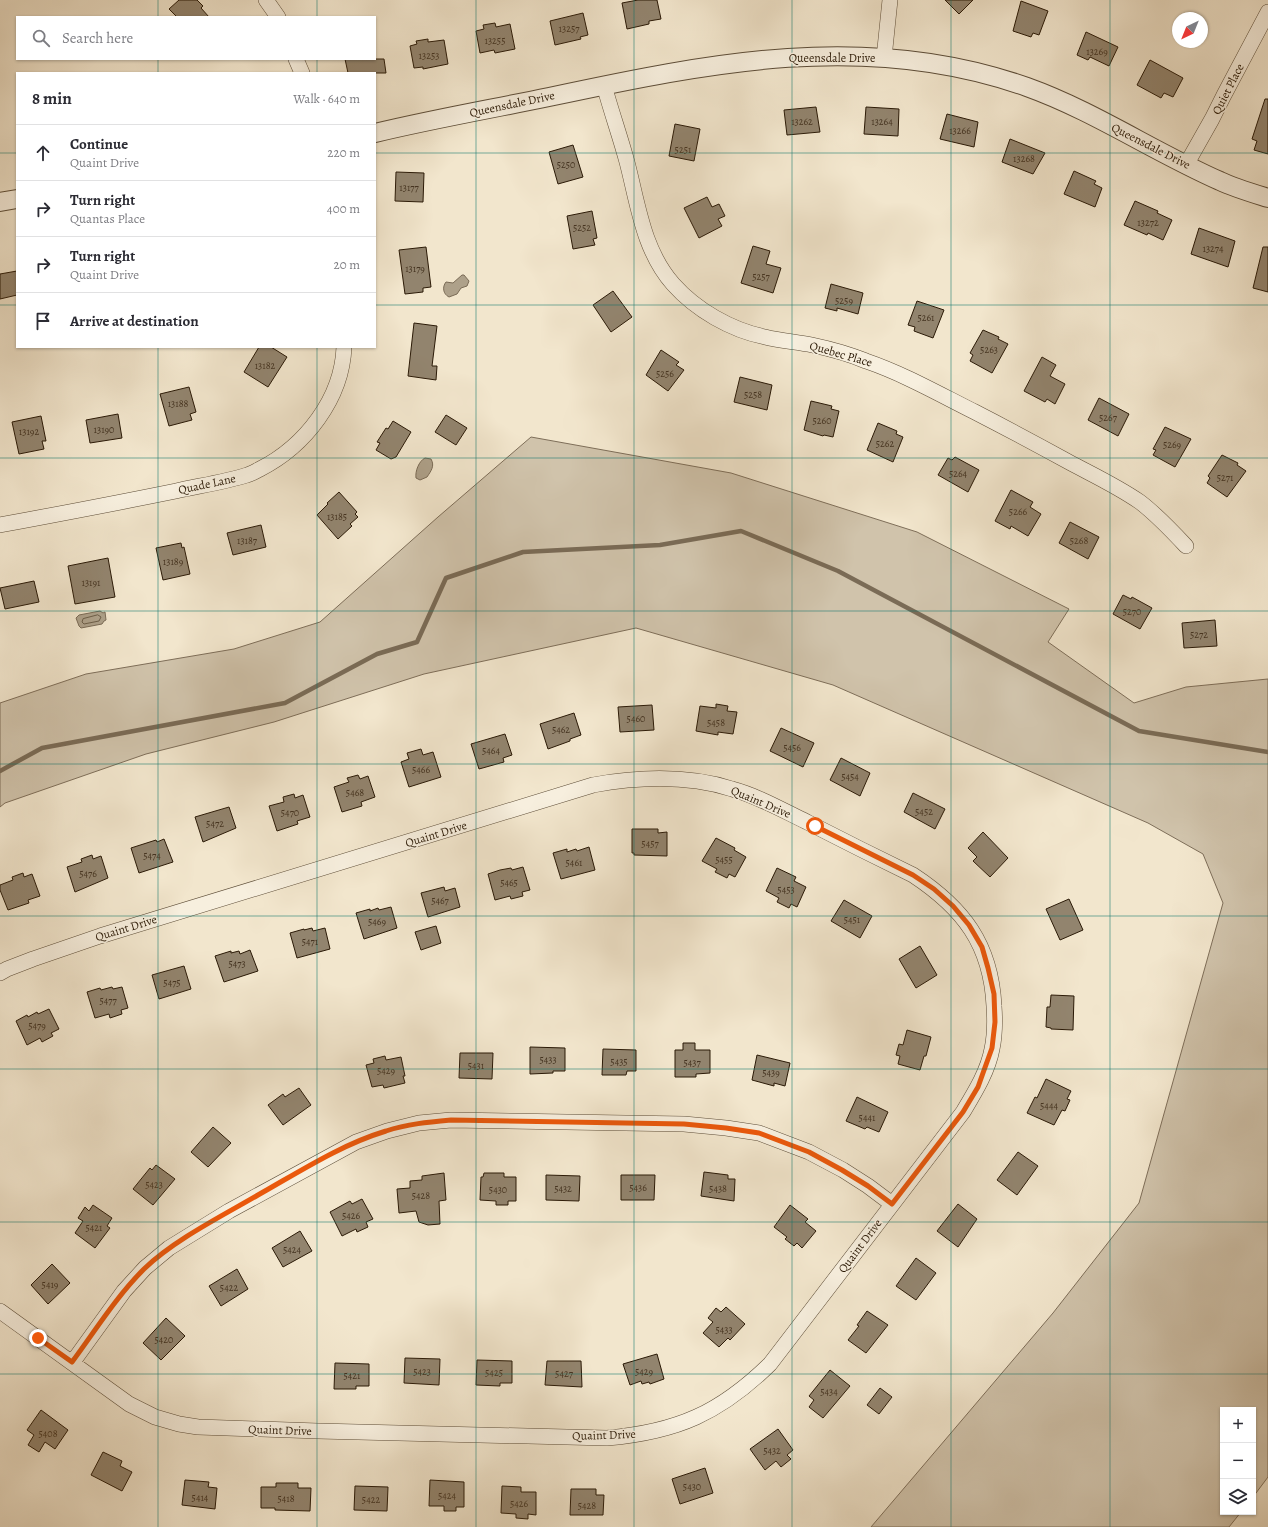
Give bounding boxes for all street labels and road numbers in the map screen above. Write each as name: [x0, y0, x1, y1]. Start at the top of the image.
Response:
street label: Queensdale Drive: [789, 50, 875, 66]
street label: Quiet Place: [1208, 61, 1248, 117]
street label: Queensdale Drive: [468, 87, 556, 121]
street label: Queensdale Drive: [1109, 119, 1193, 173]
street label: Quebec Place: [808, 337, 874, 371]
street label: Quade Lane: [177, 470, 237, 498]
street label: Quaint Drive: [729, 782, 793, 822]
street label: Quaint Drive: [403, 817, 469, 851]
street label: Quaint Drive: [93, 911, 159, 945]
street label: Quaint Drive: [834, 1216, 886, 1276]
street label: Quaint Drive: [248, 1421, 312, 1439]
street label: Quaint Drive: [572, 1426, 636, 1444]

